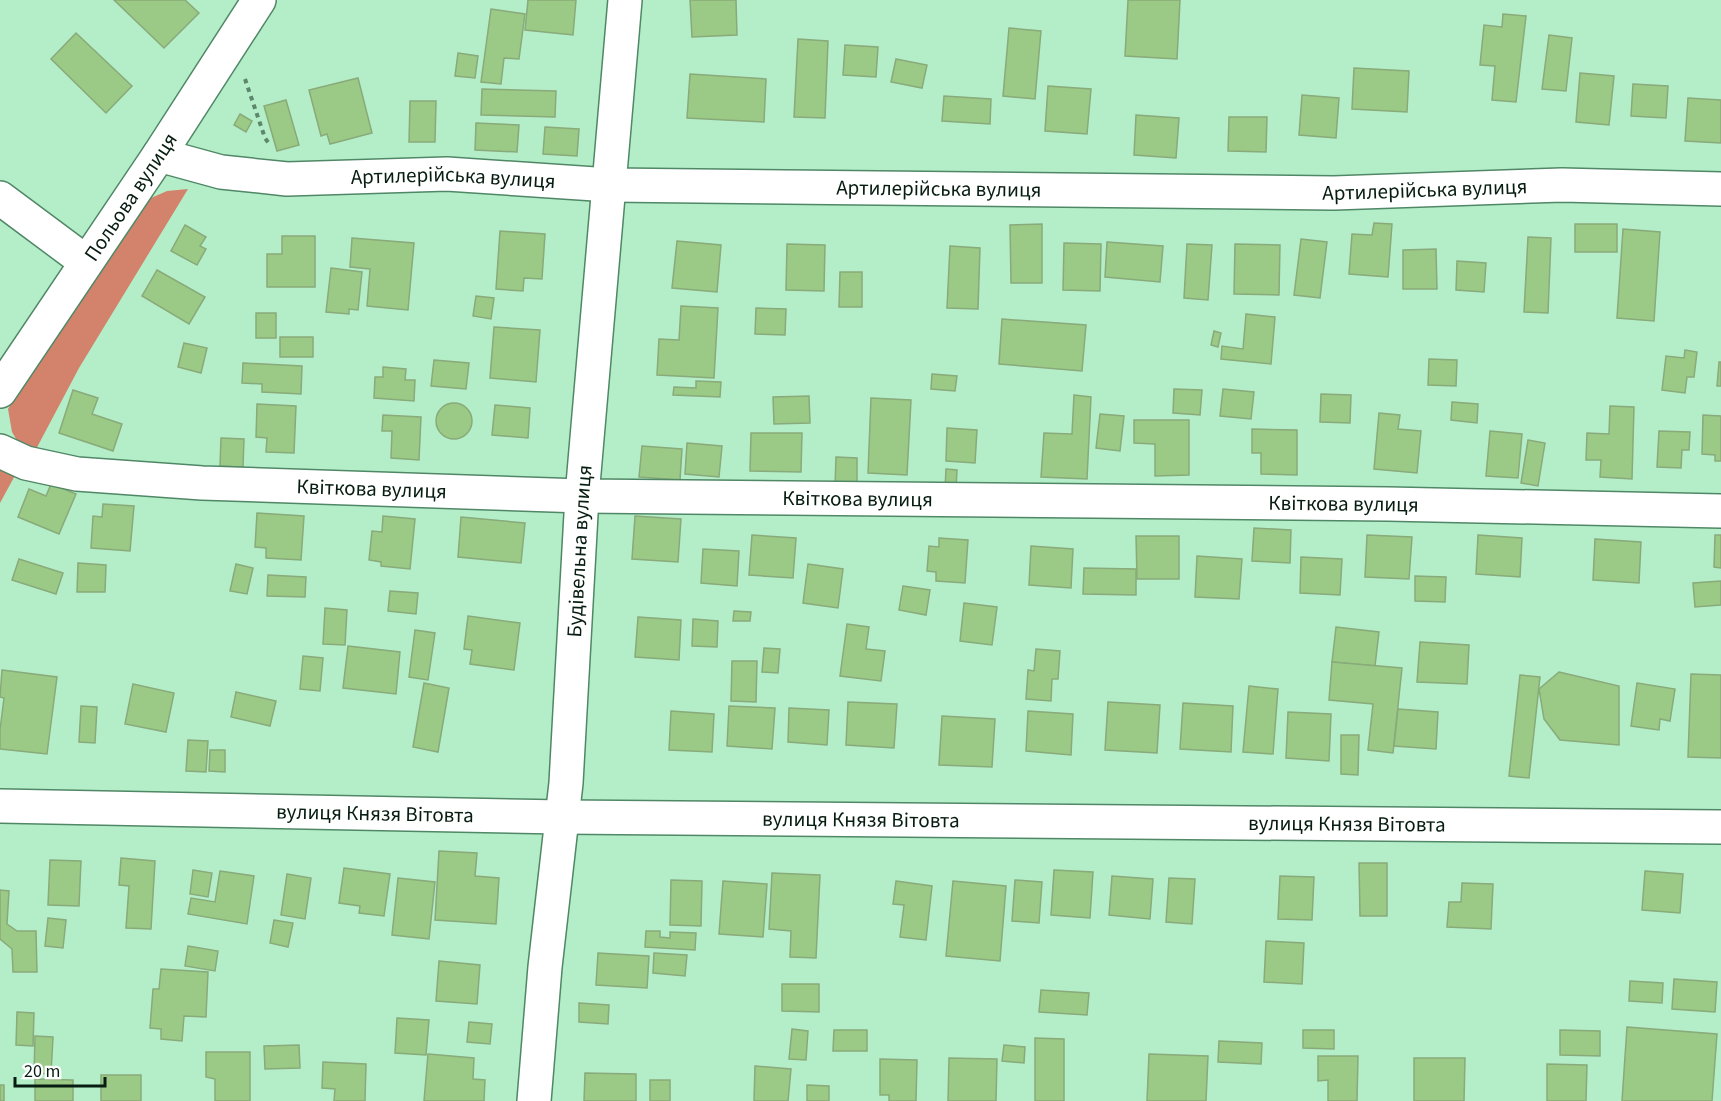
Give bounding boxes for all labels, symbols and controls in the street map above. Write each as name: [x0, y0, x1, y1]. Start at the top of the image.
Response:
street label: Польова вулиця: [77, 127, 185, 267]
street label: Артилерійська вулиця: [350, 159, 557, 196]
street label: Артилерійська вулиця: [1322, 171, 1528, 208]
street label: Артилерійська вулиця: [836, 173, 1042, 205]
street label: Будівельна вулиця: [559, 463, 600, 638]
street label: Квіткова вулиця: [296, 471, 447, 506]
street label: Квіткова вулиця: [782, 483, 933, 514]
street label: Квіткова вулиця: [1268, 488, 1419, 520]
street label: вулиця Князя Вітовта: [276, 796, 474, 830]
street label: вулиця Князя Вітовта: [762, 804, 960, 835]
street label: вулиця Князя Вітовта: [1248, 808, 1446, 840]
scale bar: [15, 1050, 105, 1088]
text: 20 m: [24, 1059, 60, 1084]

